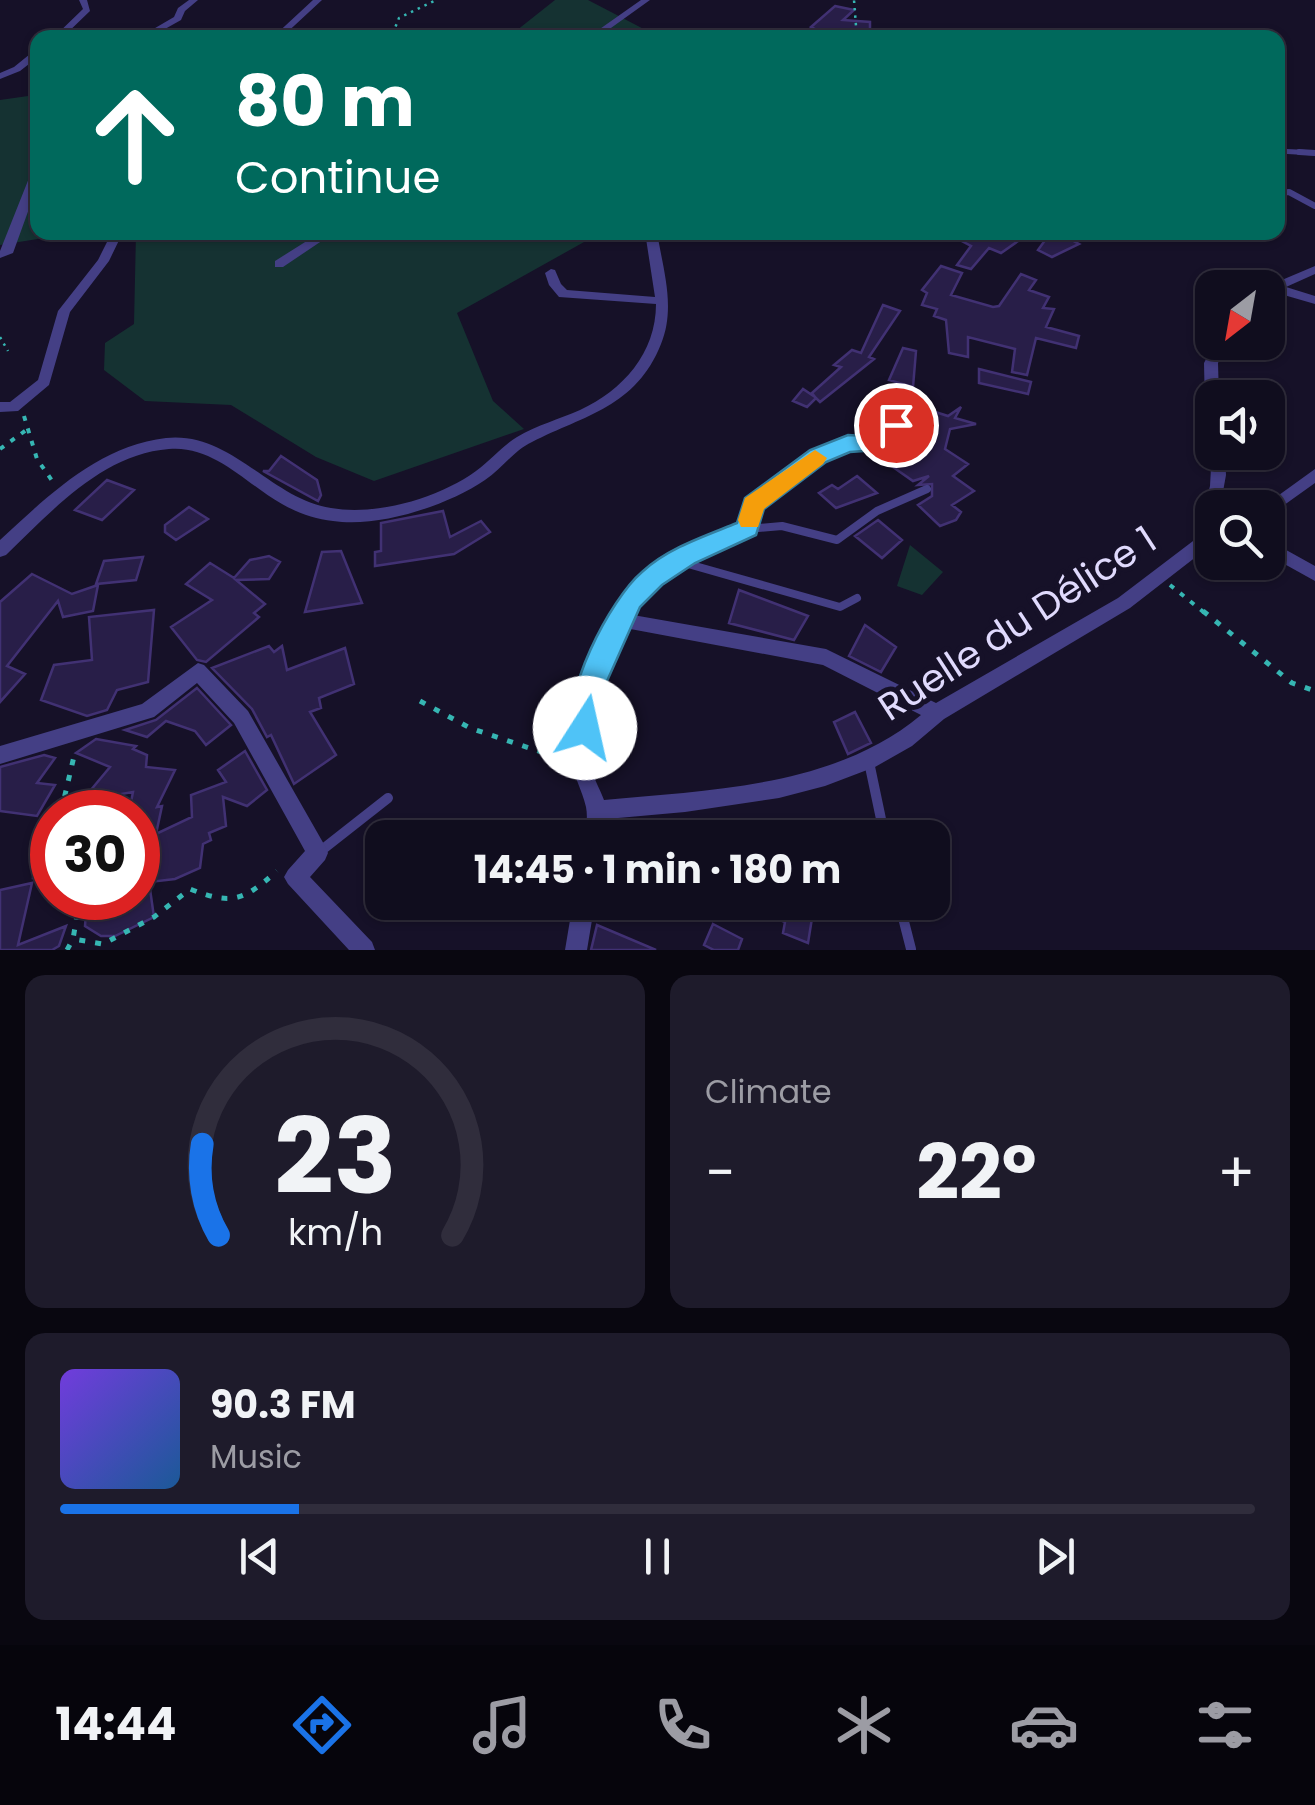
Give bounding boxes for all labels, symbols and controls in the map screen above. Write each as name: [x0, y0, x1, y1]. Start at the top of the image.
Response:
text: 80 m: [235, 52, 415, 151]
icon: ahead: [70, 70, 200, 200]
text: Continue: [235, 146, 440, 209]
north arrow: [1195, 270, 1285, 360]
map controls: [1195, 270, 1285, 580]
button: sound: [1195, 380, 1285, 470]
pin: [854, 383, 939, 468]
icon: arrive: [869, 398, 924, 453]
button: search: [1195, 490, 1285, 580]
street label: Ruelle du Délice 1: [868, 513, 1166, 733]
position arrow: [533, 676, 637, 780]
speed limit sign: 30: [30, 790, 160, 920]
text: 14:45 · 1 min · 180 m: [474, 843, 841, 896]
text: Climate: [705, 1069, 832, 1114]
text: 23: [274, 1084, 396, 1229]
text: 22°: [916, 1120, 1037, 1225]
text: −: [705, 1134, 735, 1211]
text: +: [1217, 1134, 1255, 1211]
text: km/h: [287, 1207, 383, 1258]
text: 90.3 FM: [210, 1378, 356, 1431]
text: Music: [210, 1434, 302, 1479]
icon: previous: [232, 1529, 287, 1584]
icon: pause: [630, 1529, 685, 1584]
icon: next: [1028, 1529, 1083, 1584]
icon: directions: [287, 1690, 357, 1760]
icon: music: [467, 1690, 537, 1760]
icon: phone: [648, 1690, 718, 1760]
icon: climate: [829, 1690, 899, 1760]
icon: car: [1009, 1690, 1079, 1760]
icon: filters: [1190, 1690, 1260, 1760]
text: 14:44: [55, 1693, 176, 1756]

